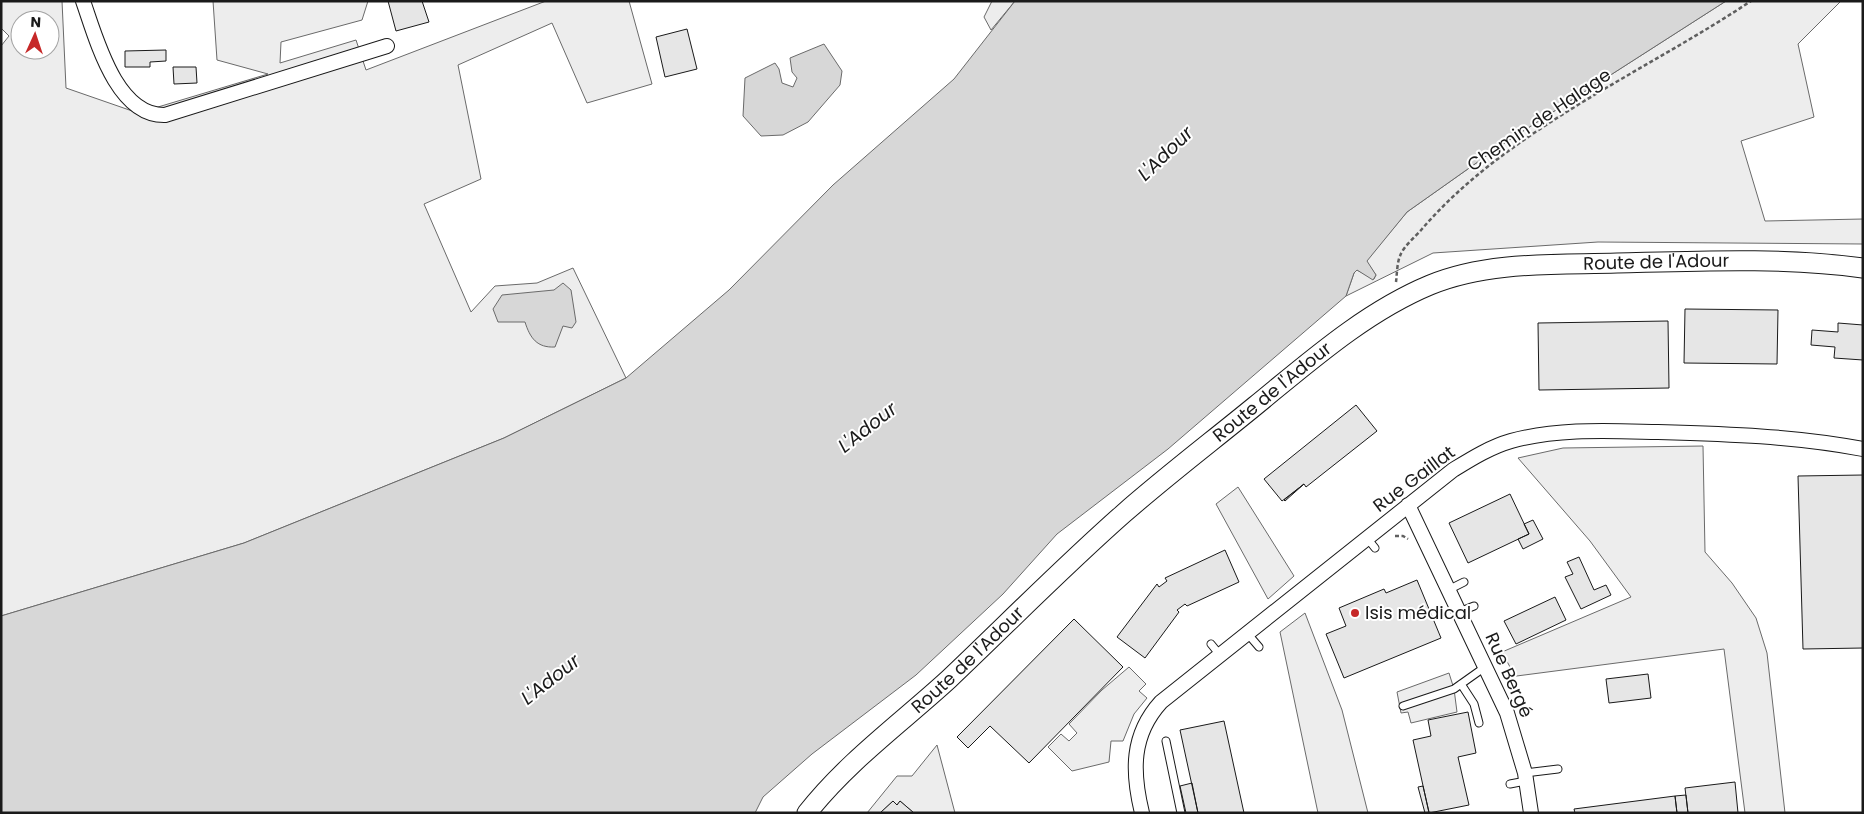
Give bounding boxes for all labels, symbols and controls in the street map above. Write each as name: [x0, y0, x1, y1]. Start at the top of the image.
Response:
north arrow: [10, 10, 60, 60]
text: N: [30, 12, 41, 32]
street label: Chemin de Halage: [1462, 62, 1616, 177]
water label: L'Adour: [1131, 119, 1200, 187]
street label: Route de l'Adour: [1583, 248, 1730, 276]
street label: Route de l'Adour: [1207, 336, 1337, 447]
water label: L'Adour: [832, 395, 903, 459]
street label: Rue Gaillat: [1368, 440, 1460, 518]
street label: Route de l'Adour: [906, 600, 1029, 719]
place label: Isis médical: [1365, 600, 1471, 625]
marker: Isis médical: [1349, 607, 1361, 619]
street label: Rue Bergé: [1480, 628, 1539, 721]
water label: L'Adour: [515, 647, 586, 711]

